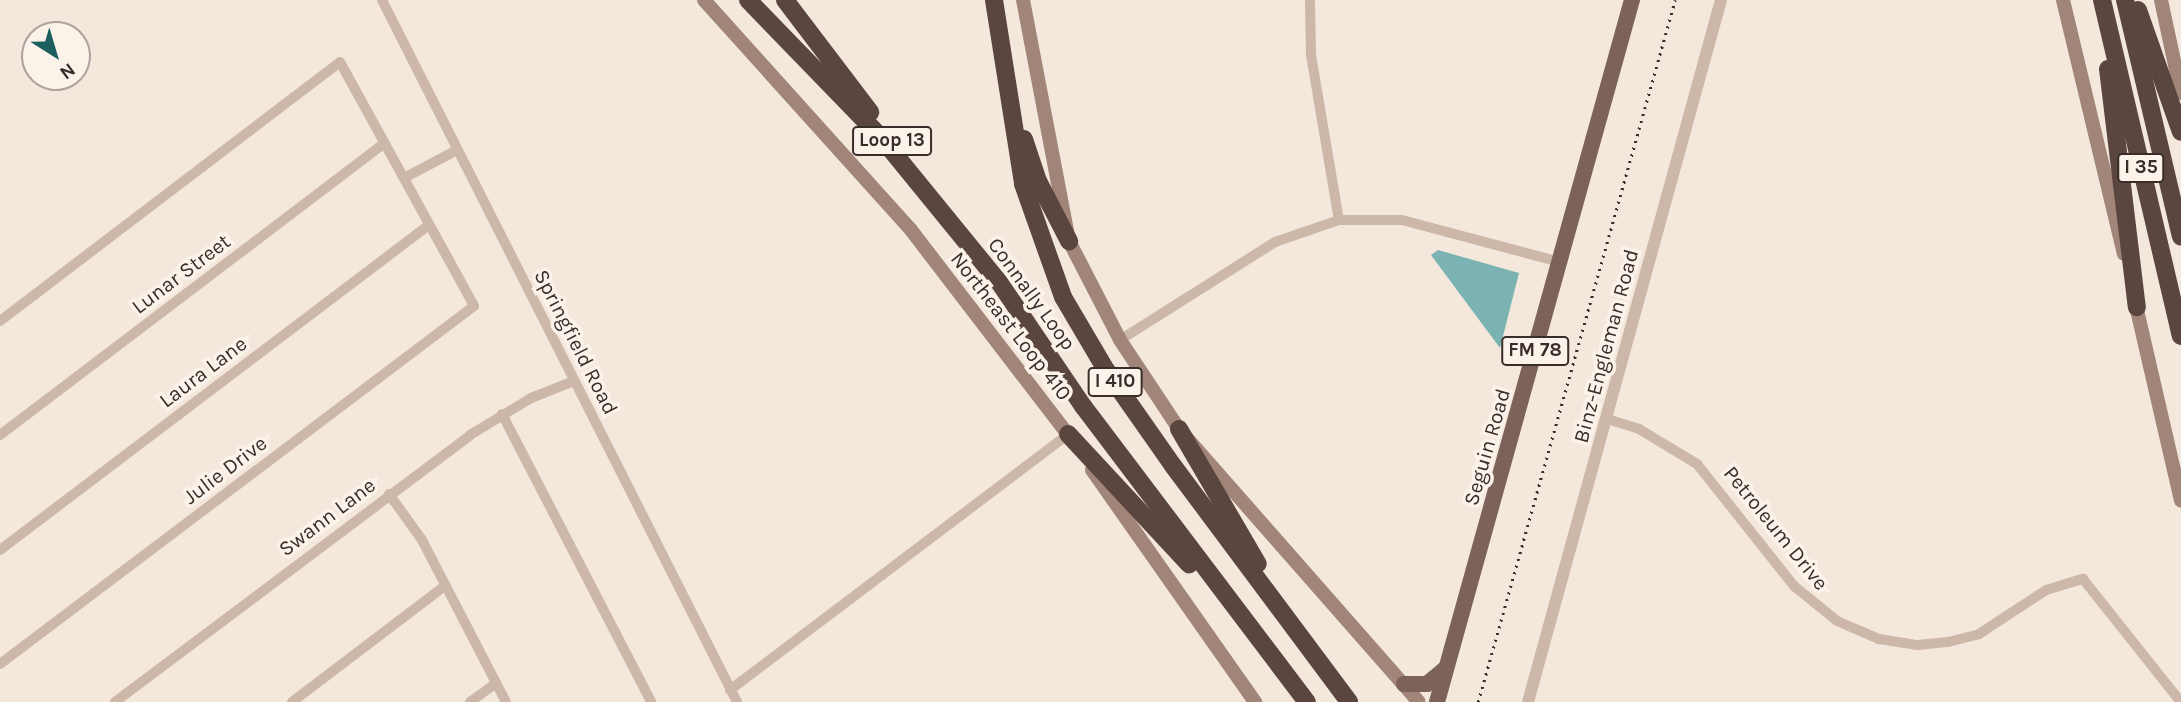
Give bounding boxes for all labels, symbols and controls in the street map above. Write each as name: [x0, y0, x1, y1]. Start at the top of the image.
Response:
north arrow: [21, 21, 91, 91]
text: N: [55, 58, 79, 84]
road number: Loop 13: [852, 125, 932, 156]
road number: I 35: [2116, 152, 2166, 184]
street label: Lunar Street: [127, 229, 235, 319]
street label: Connally Loop: [983, 233, 1081, 355]
street label: Binz-Engleman Road: [1568, 246, 1644, 446]
street label: Northeast Loop 410: [945, 247, 1077, 405]
street label: Springfield Road: [529, 265, 623, 419]
street label: Laura Lane: [154, 331, 252, 413]
road number: FM 78: [1500, 336, 1570, 366]
road number: I 410: [1087, 366, 1143, 398]
street label: Seguin Road: [1458, 386, 1516, 508]
street label: Julie Drive: [178, 430, 272, 510]
street label: Petroleum Drive: [1718, 461, 1834, 595]
street label: Swann Lane: [274, 472, 380, 562]

